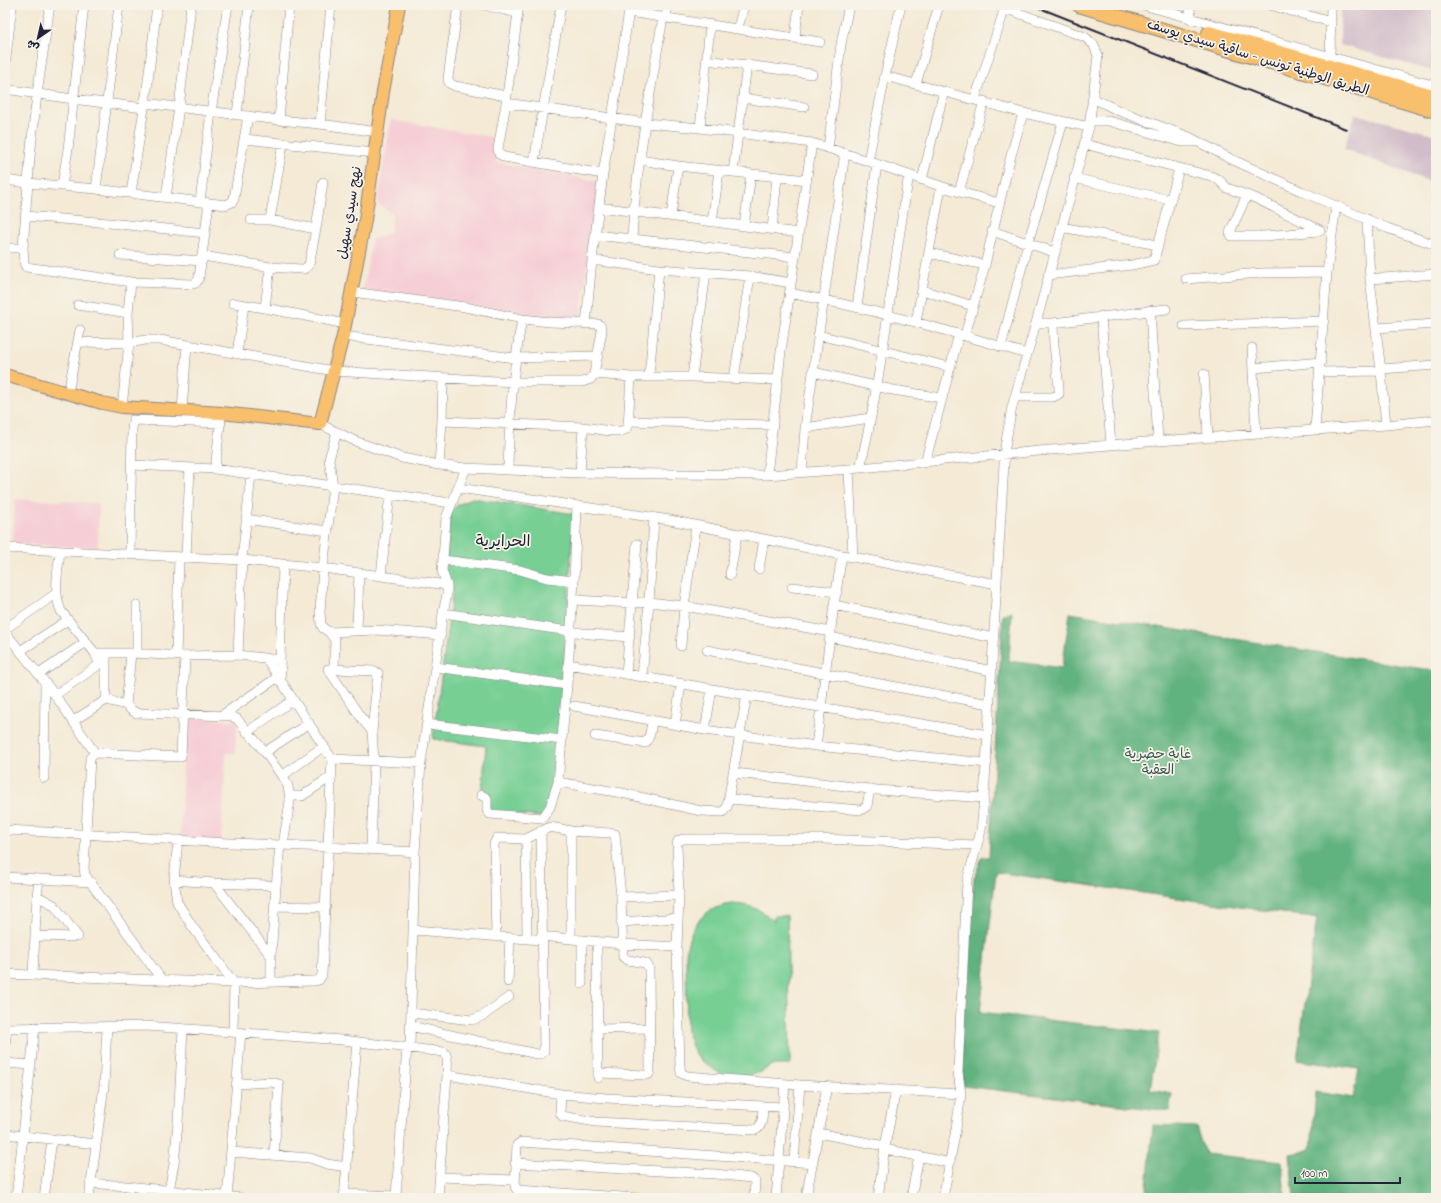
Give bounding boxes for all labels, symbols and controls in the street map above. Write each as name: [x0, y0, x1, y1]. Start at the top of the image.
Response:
street label: الطريق الوطنية تونس - ساقية سيدي يوسف: [1144, 14, 1372, 102]
north arrow: [18, 18, 58, 58]
text: ش: [23, 35, 42, 55]
street label: نهج سيدي سهيل: [332, 165, 368, 261]
district label: الحرايرية: [476, 530, 530, 554]
park label: غابة حضرية العقبة: [1125, 744, 1191, 781]
scale bar: [1295, 1159, 1400, 1185]
text: 100 m: [1301, 1165, 1328, 1183]

